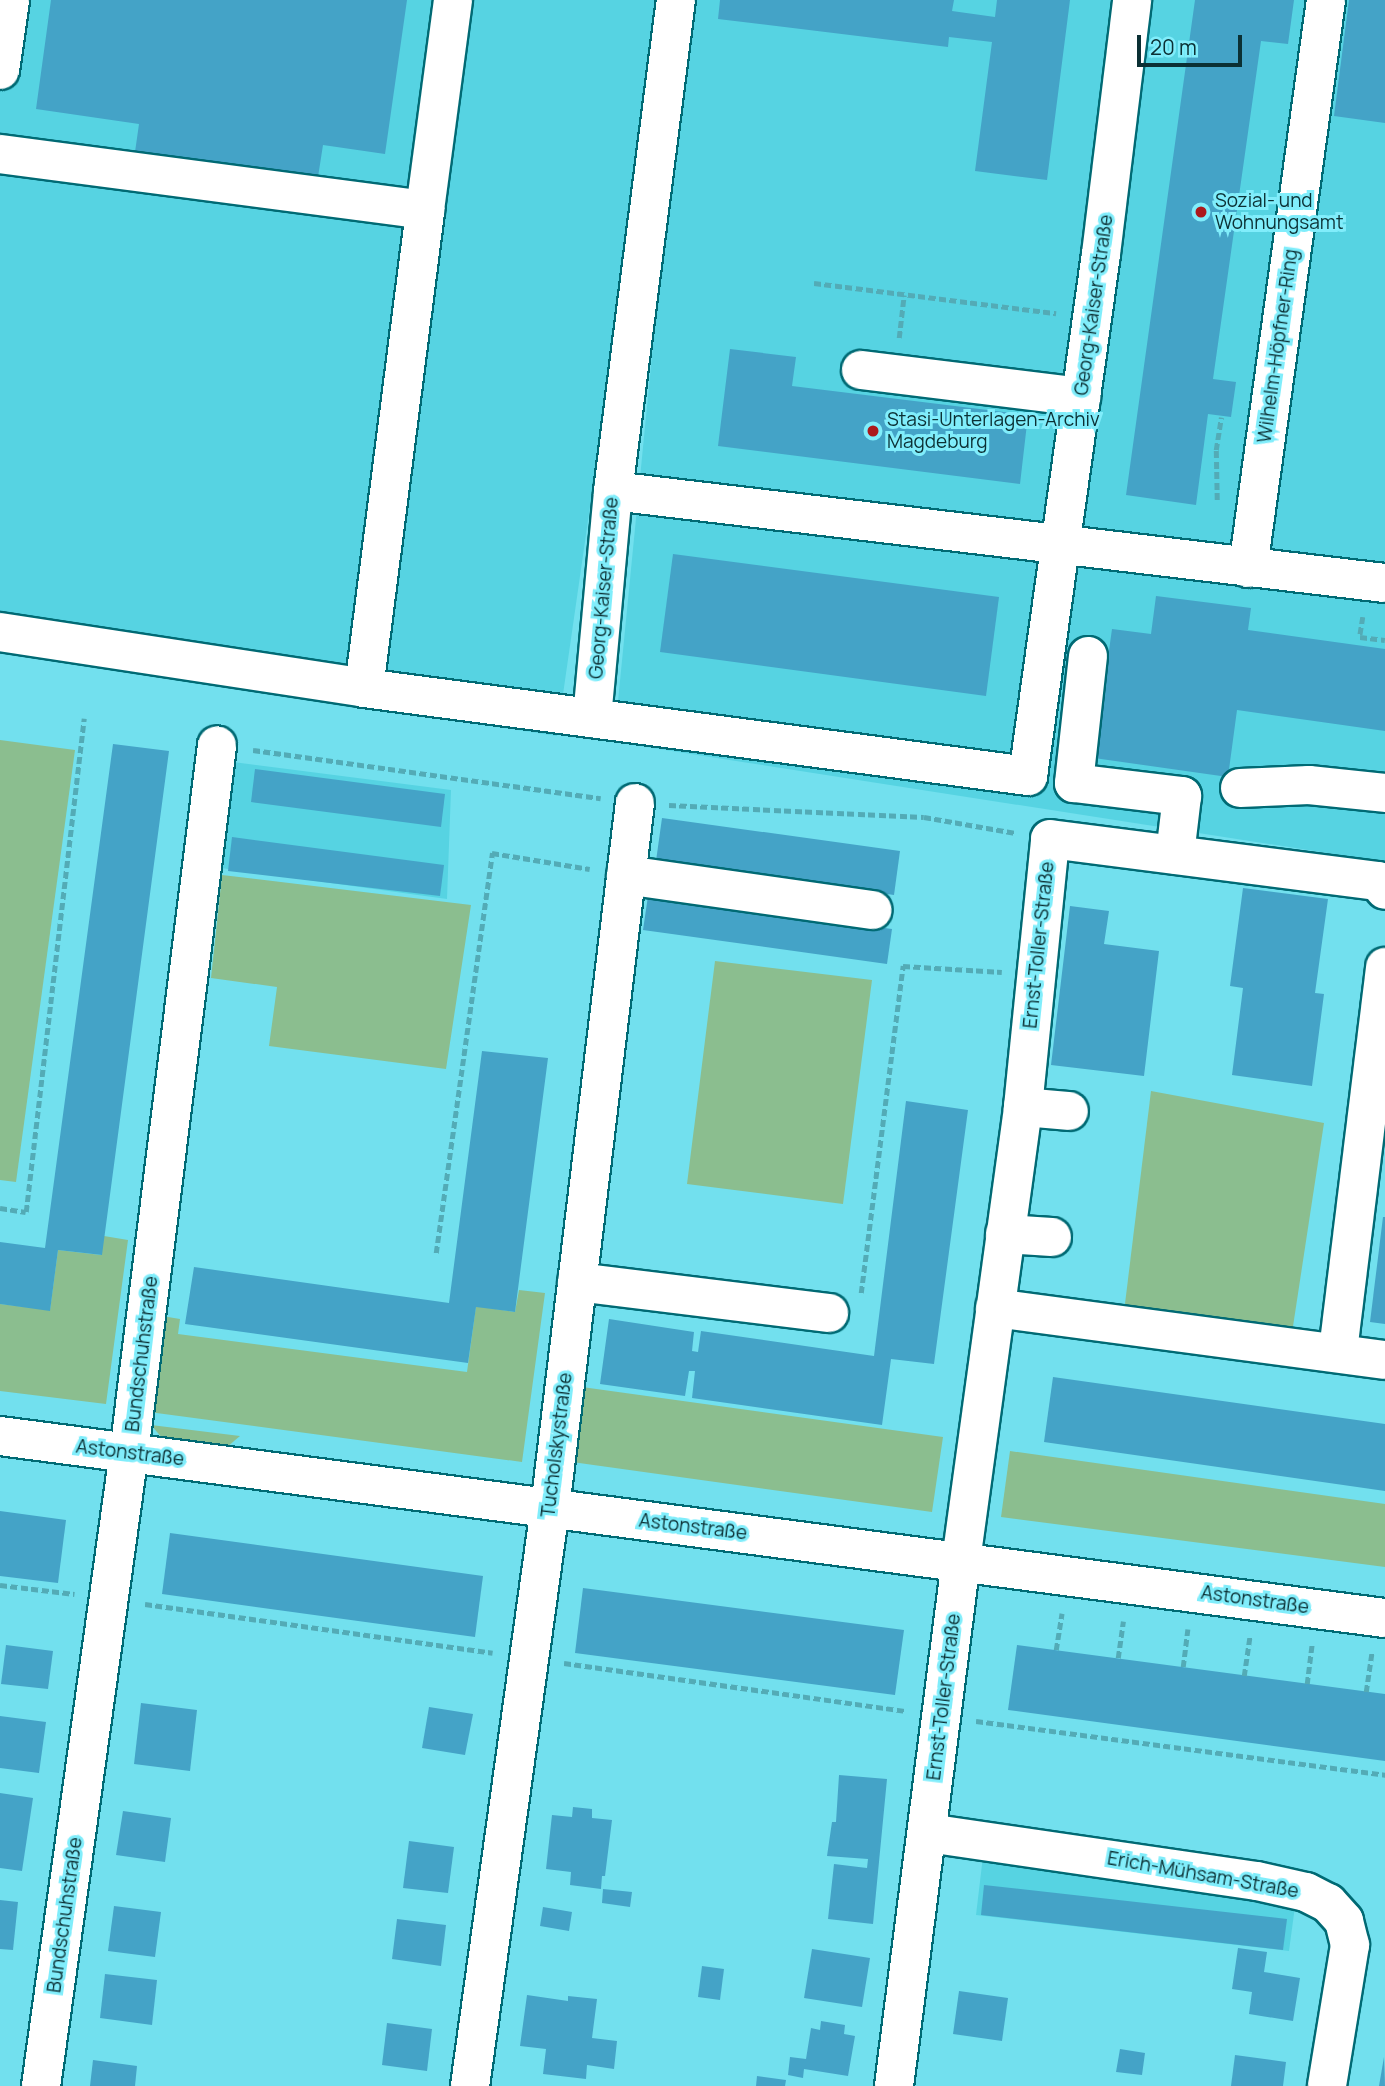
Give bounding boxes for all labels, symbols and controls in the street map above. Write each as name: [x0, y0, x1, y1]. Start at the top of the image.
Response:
scale bar: [1140, 21, 1245, 65]
text: 20 m: [1150, 33, 1197, 61]
place label: Sozial- und Wohnungsamt: [1215, 190, 1344, 234]
marker: Sozial- und Wohnungsamt: [1193, 204, 1209, 220]
street label: Georg-Kaiser-Straße: [1070, 213, 1118, 397]
street label: Wilhelm-Höpfner-Ring: [1253, 248, 1303, 444]
place label: Stasi-Unterlagen-Archiv Magdeburg: [887, 409, 1100, 453]
marker: Stasi-Unterlagen-Archiv Magdeburg: [865, 423, 881, 439]
street label: Georg-Kaiser-Straße: [585, 496, 623, 680]
street label: Ernst-Toller-Straße: [1019, 860, 1059, 1030]
street label: Bundschuhstraße: [121, 1275, 163, 1433]
street label: Tucholskystraße: [537, 1371, 577, 1519]
street label: Astonstraße: [75, 1435, 185, 1471]
street label: Astonstraße: [638, 1509, 748, 1545]
street label: Astonstraße: [1200, 1581, 1310, 1619]
street label: Ernst-Toller-Straße: [922, 1612, 966, 1782]
street label: Bundschuhstraße: [43, 1836, 87, 1994]
street label: Erich-Mühsam-Straße: [1106, 1847, 1300, 1903]

